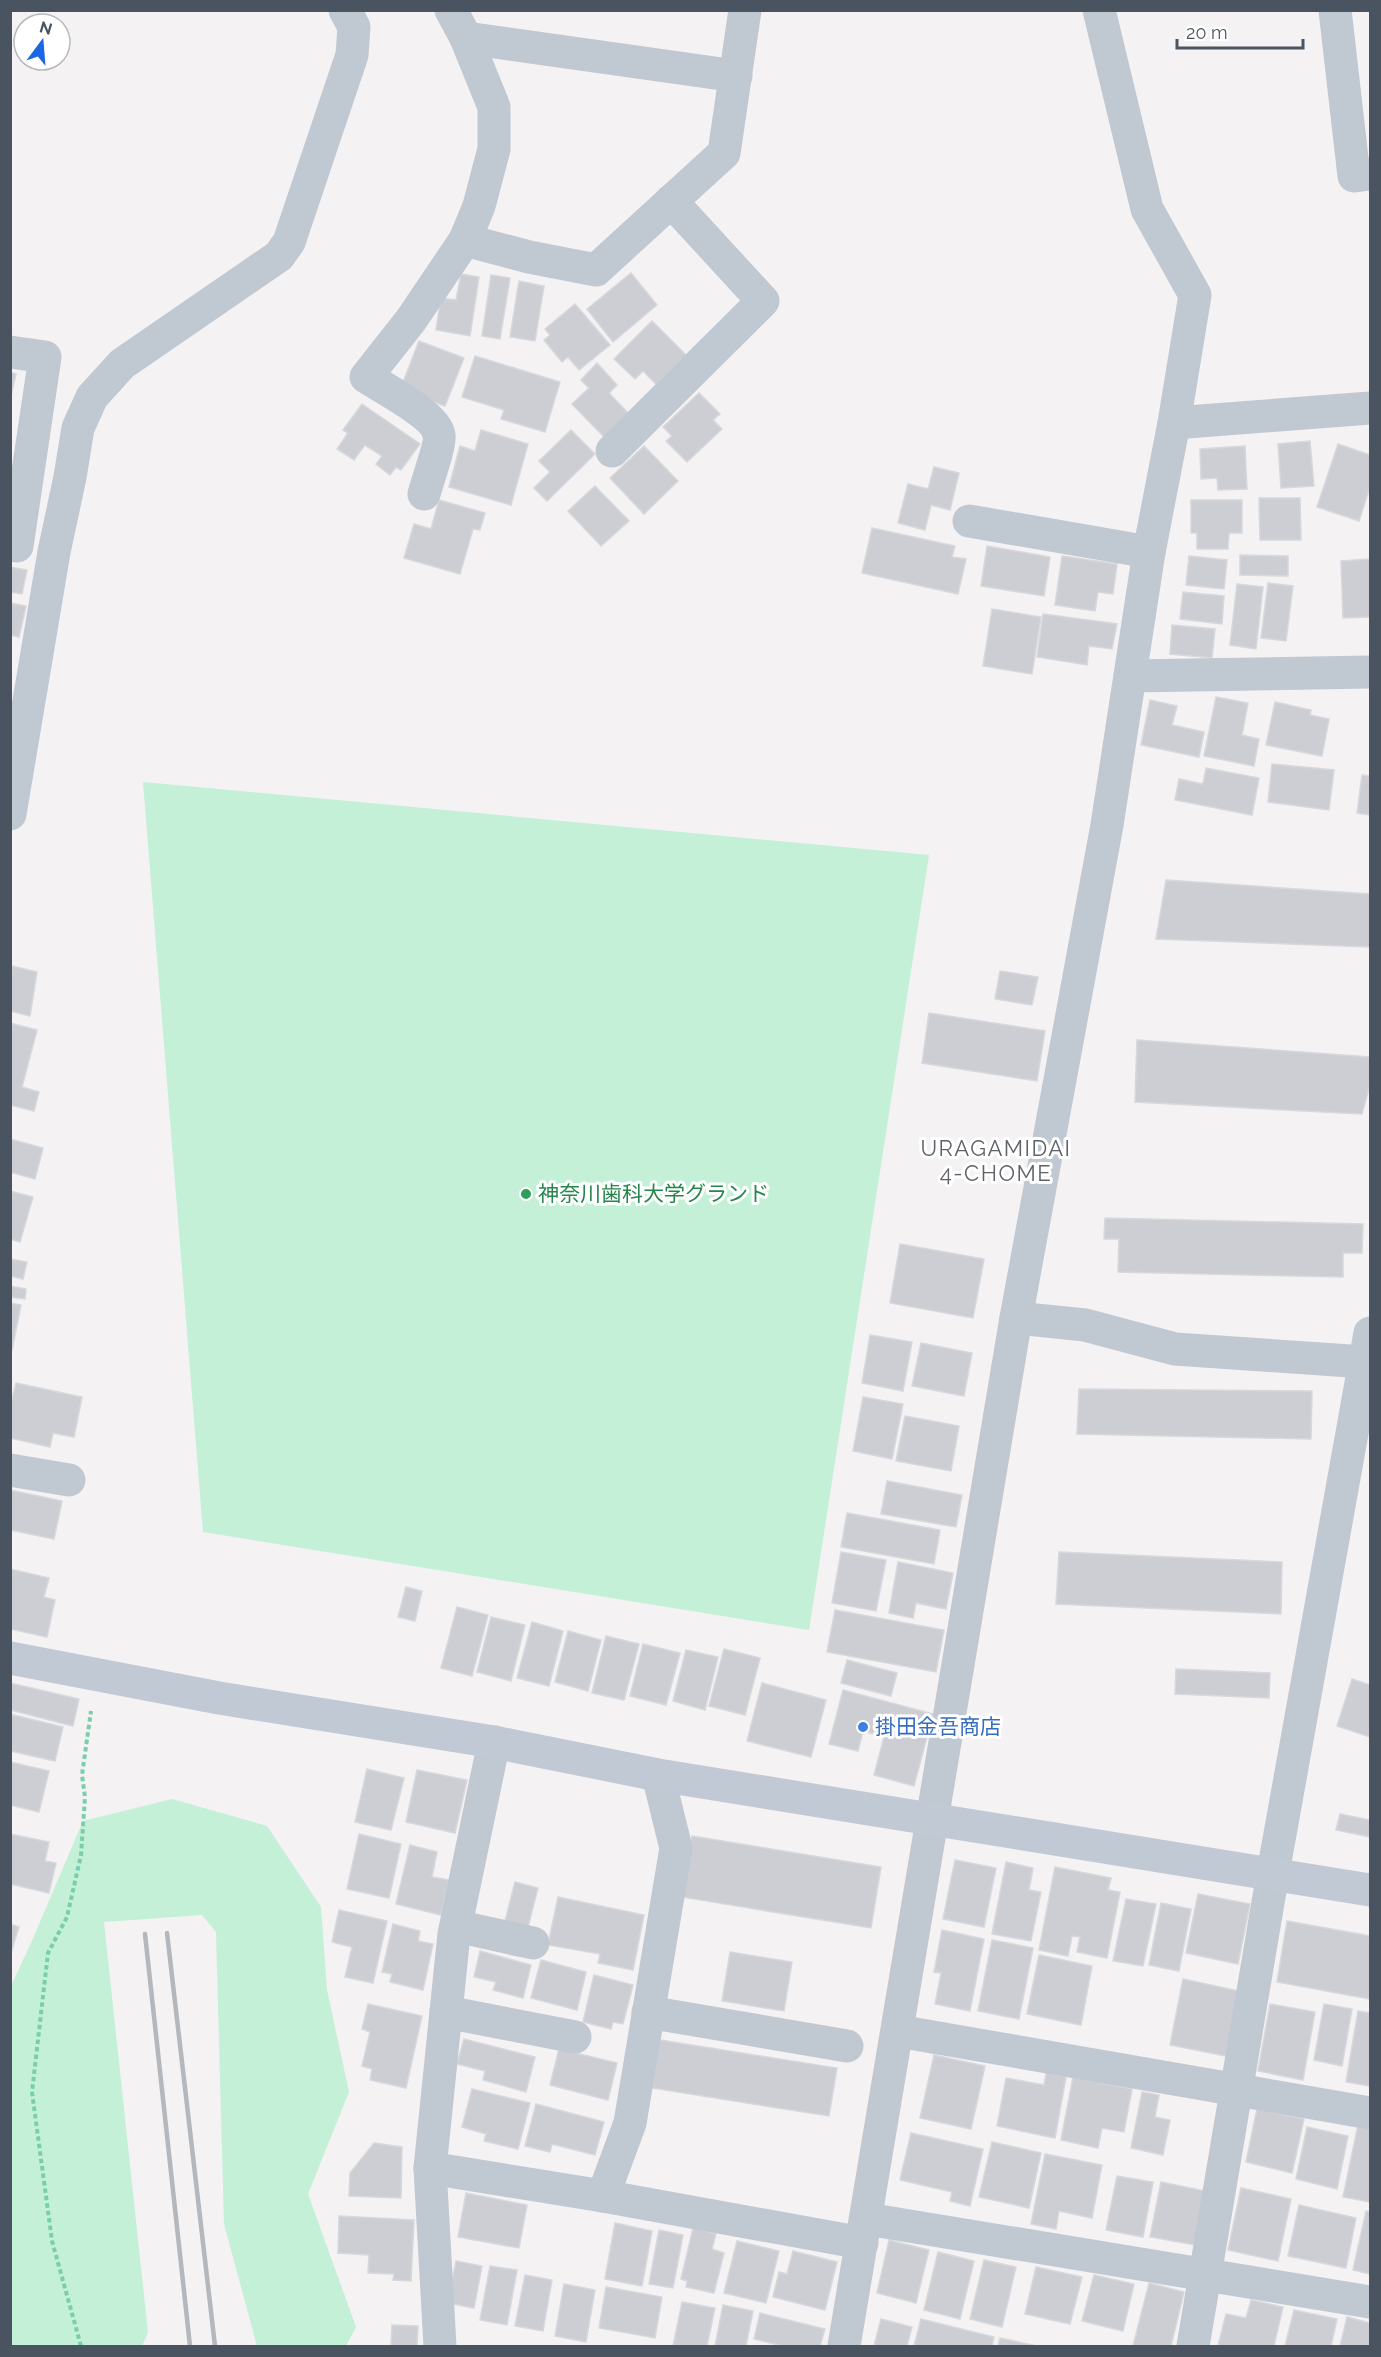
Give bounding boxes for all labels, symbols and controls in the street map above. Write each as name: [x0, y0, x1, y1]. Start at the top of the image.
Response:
north arrow: [12, 12, 72, 72]
scale bar: [1177, 12, 1303, 50]
text: N: [38, 17, 54, 39]
text: 20 m: [1186, 22, 1228, 43]
district label: URAGAMIDAI 4-CHOME: [920, 1135, 1072, 1186]
place label: 神奈川歯科大学グランド: [538, 1181, 769, 1206]
marker: 神奈川歯科大学グランド: [519, 1187, 533, 1201]
place label: 掛田金吾商店: [875, 1714, 1001, 1739]
marker: 掛田金吾商店: [856, 1720, 870, 1734]

